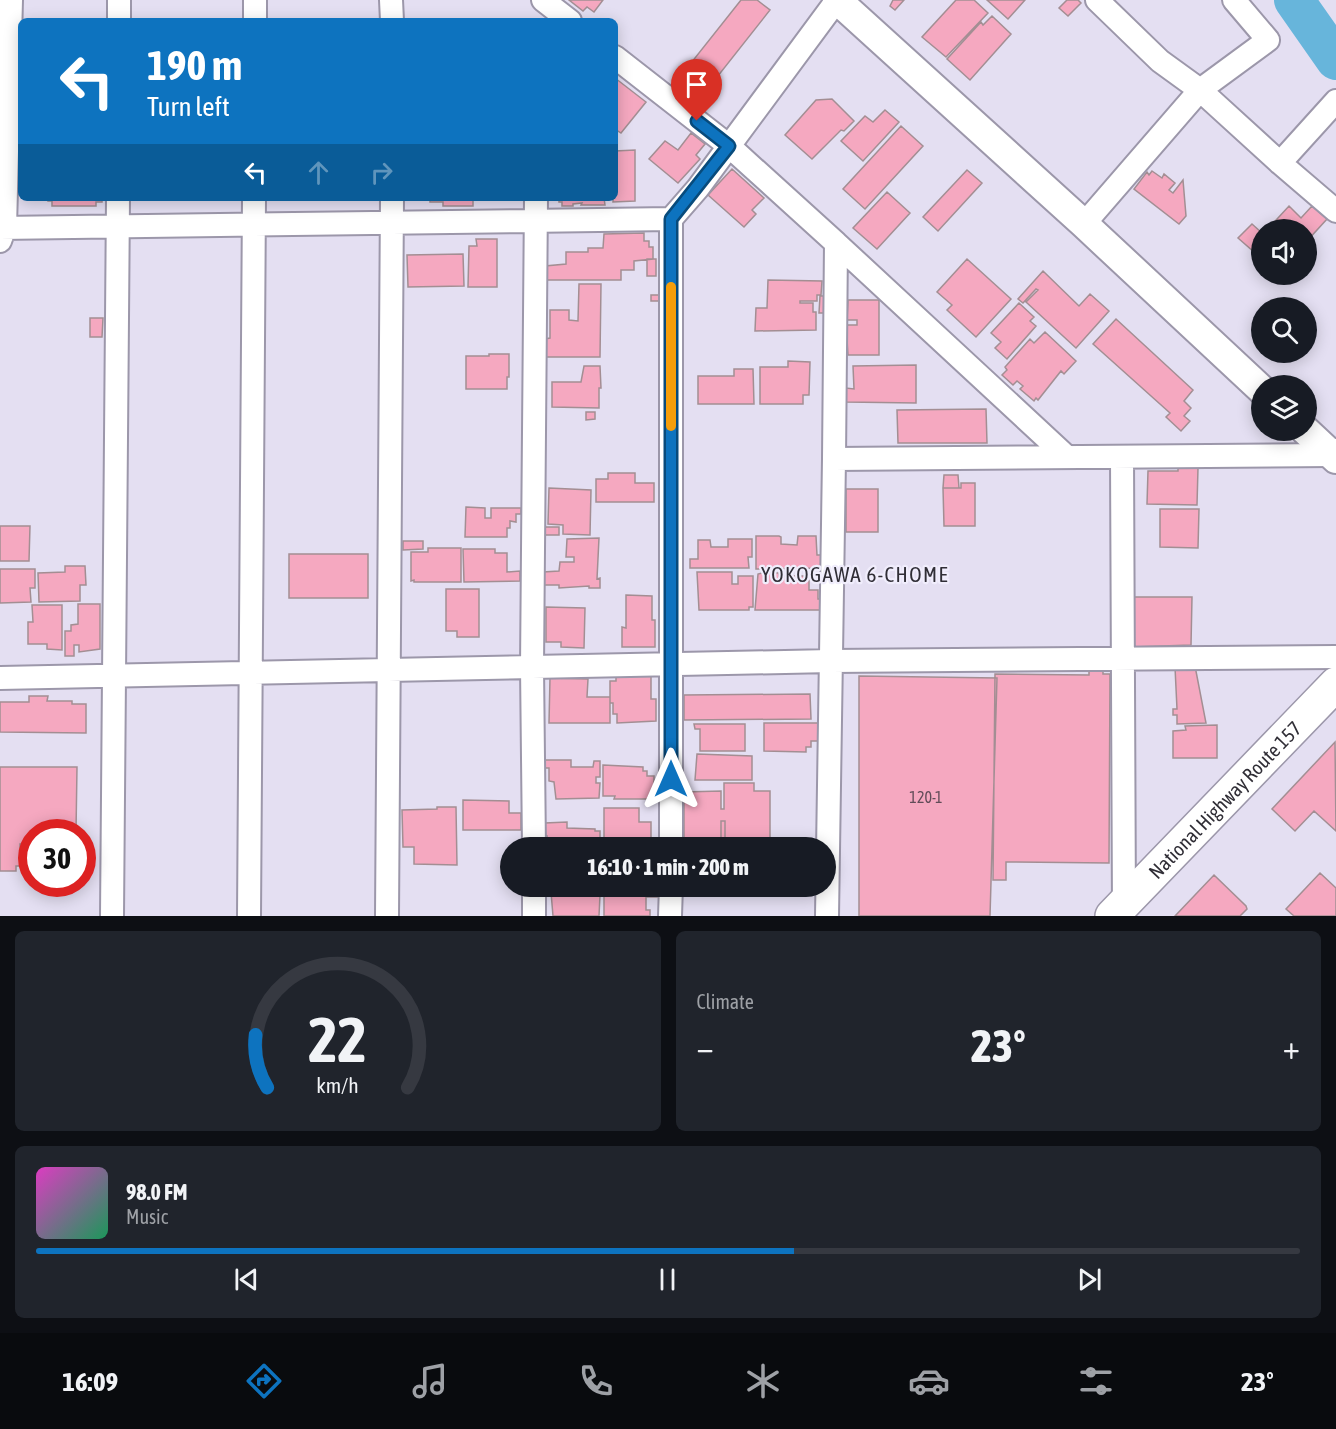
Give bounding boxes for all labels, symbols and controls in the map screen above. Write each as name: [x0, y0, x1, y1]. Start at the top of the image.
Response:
text: 190 m: [147, 41, 242, 89]
icon: left: [48, 42, 126, 120]
pin: [671, 59, 722, 121]
icon: arrive: [680, 68, 713, 101]
text: Turn left: [147, 91, 230, 122]
icon: left: [239, 156, 272, 189]
icon: ahead: [302, 156, 335, 189]
icon: right: [365, 156, 398, 189]
map controls: [1251, 219, 1317, 441]
button: sound: [1251, 219, 1317, 285]
button: search: [1251, 297, 1317, 363]
button: layers: [1251, 375, 1317, 441]
district label: YOKOGAWA 6-CHOME: [761, 562, 949, 586]
street label: National Highway Route 157: [1144, 716, 1305, 883]
position arrow: [639, 747, 703, 811]
house number: 120-1: [909, 788, 943, 806]
speed limit sign: 30: [18, 819, 96, 897]
text: 16:10 · 1 min · 200 m: [587, 854, 749, 880]
text: Climate: [697, 990, 754, 1013]
text: 22: [308, 1004, 367, 1075]
text: 23°: [971, 1020, 1026, 1072]
text: −: [697, 1028, 714, 1066]
text: +: [1283, 1028, 1300, 1066]
text: km/h: [316, 1073, 359, 1098]
text: 98.0 FM: [126, 1179, 188, 1205]
text: Music: [126, 1205, 168, 1228]
icon: previous: [230, 1263, 263, 1296]
icon: pause: [651, 1263, 684, 1296]
icon: next: [1073, 1263, 1106, 1296]
icon: directions: [243, 1360, 285, 1402]
icon: music: [409, 1360, 451, 1402]
icon: phone: [575, 1360, 617, 1402]
icon: climate: [742, 1360, 784, 1402]
icon: car: [908, 1360, 950, 1402]
icon: filters: [1075, 1360, 1117, 1402]
text: 16:09: [62, 1366, 118, 1397]
text: 23°: [1241, 1366, 1274, 1397]

